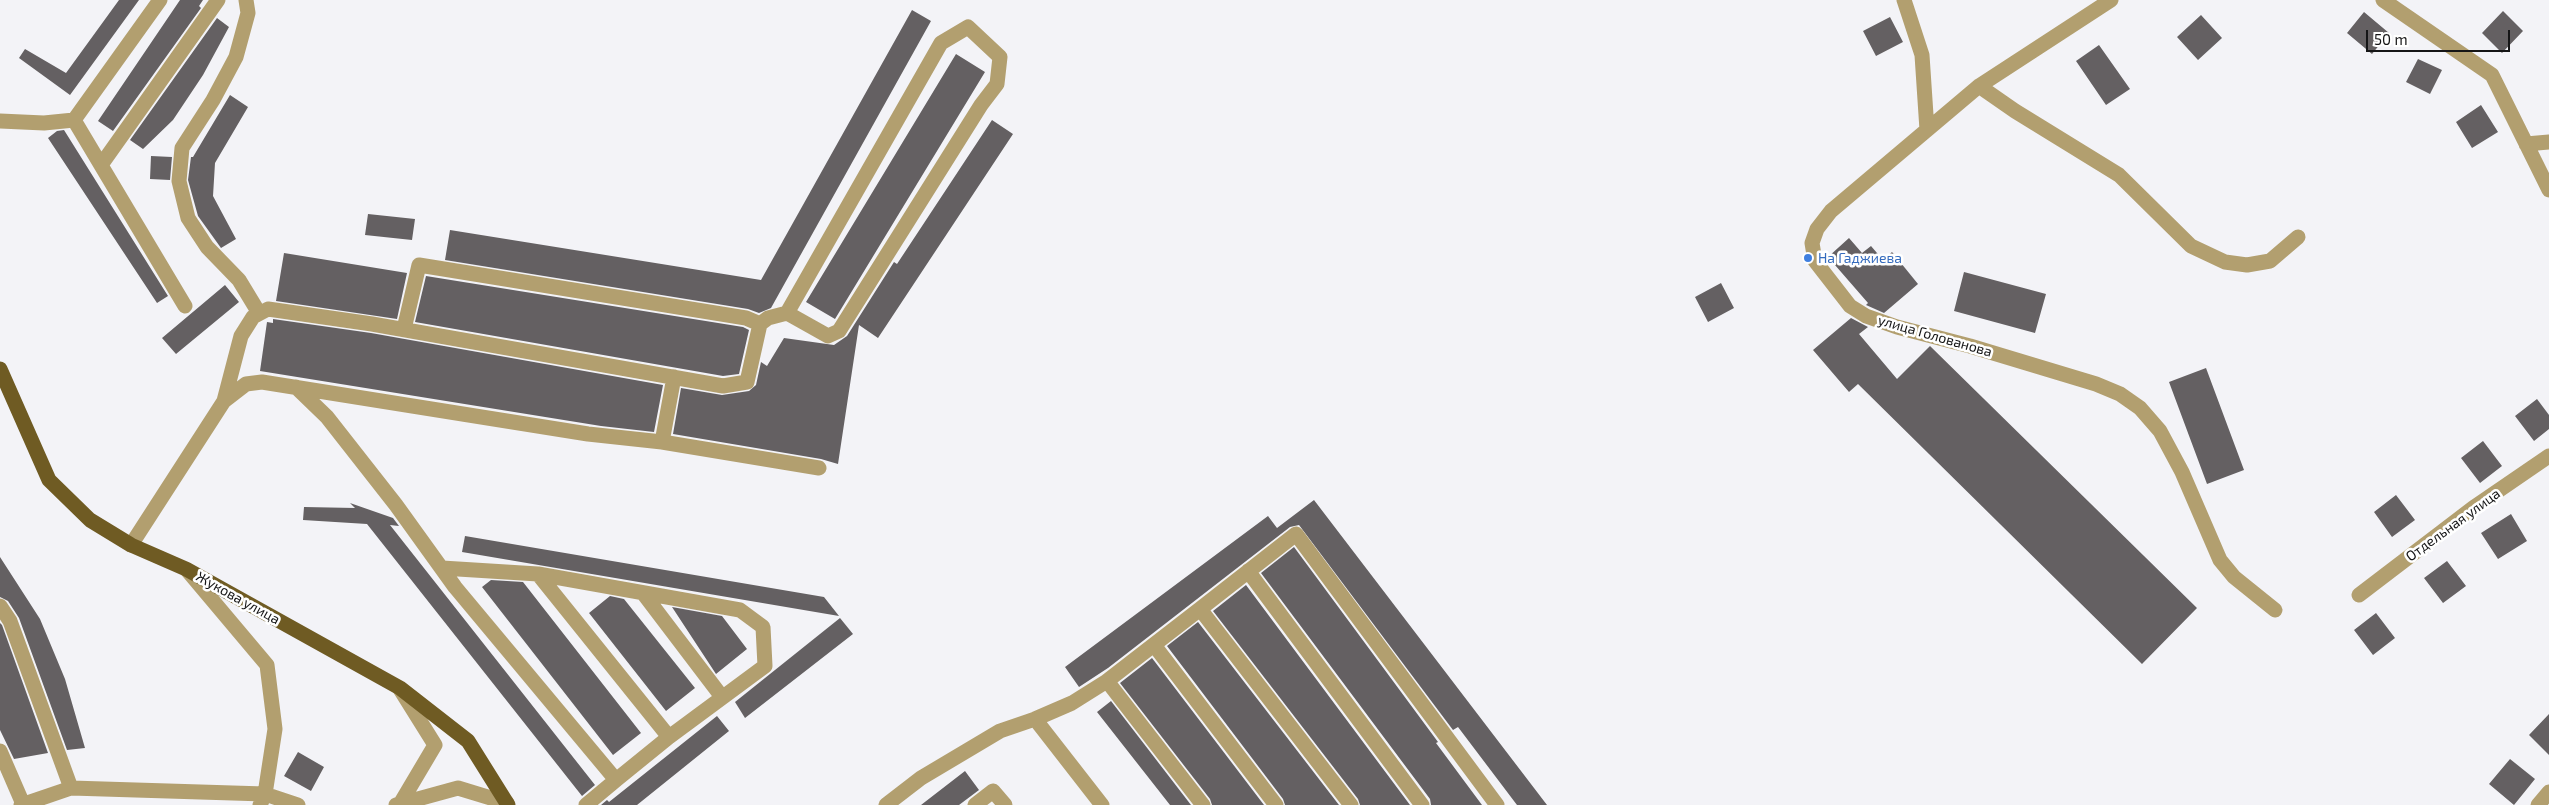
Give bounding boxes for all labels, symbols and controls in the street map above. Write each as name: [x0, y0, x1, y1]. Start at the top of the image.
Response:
scale bar: [2369, 20, 2513, 52]
text: 50 m: [2374, 30, 2408, 48]
place label: На Гаджиева: [1818, 250, 1902, 266]
marker: На Гаджиева: [1802, 252, 1814, 264]
street label: улица Голованова: [1876, 312, 1994, 360]
street label: Отдельная улица: [2402, 485, 2504, 565]
street label: Жукова улица: [193, 568, 283, 628]

